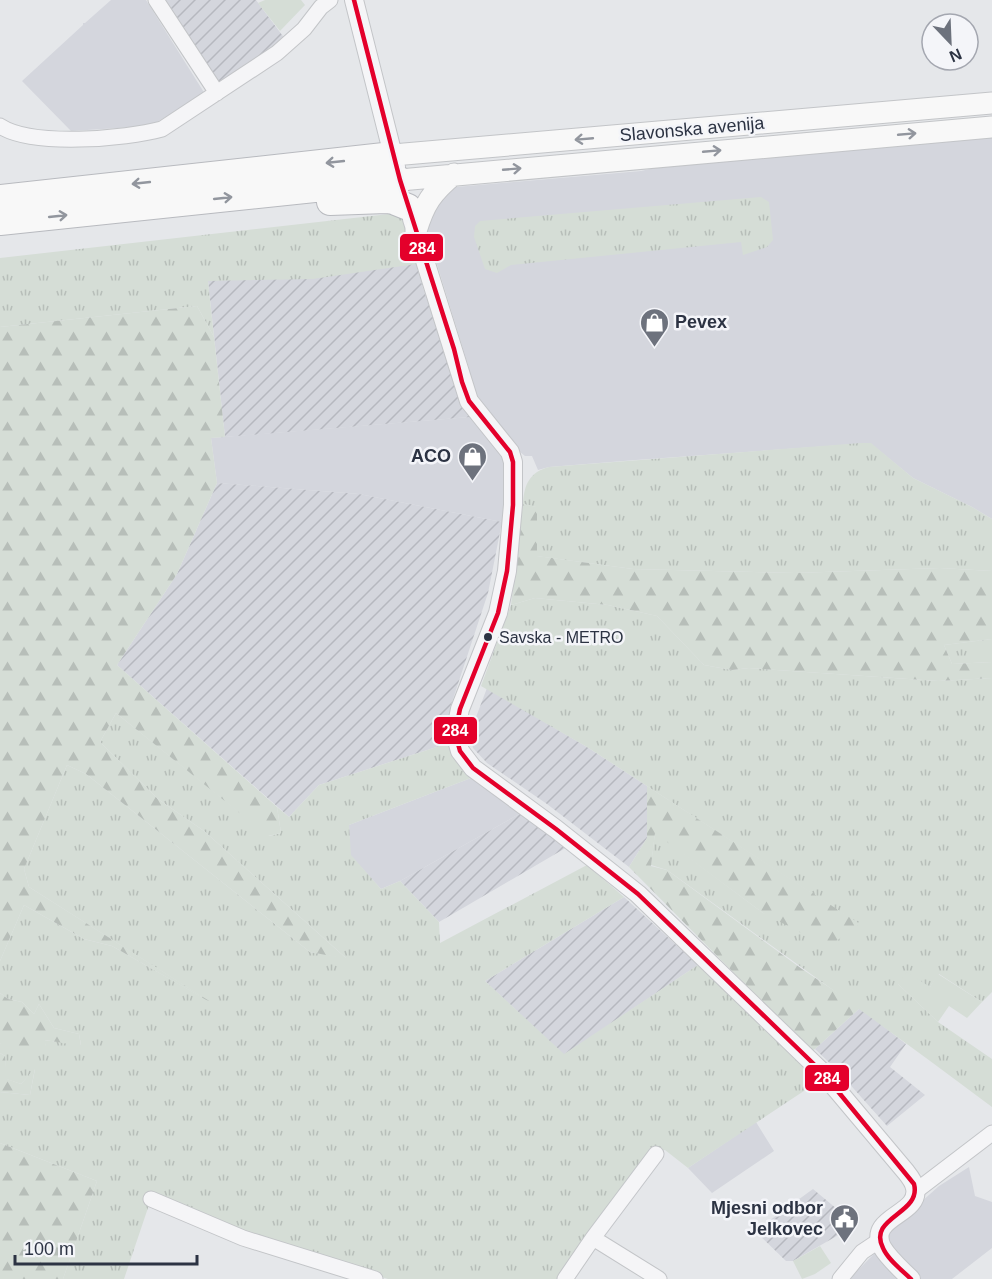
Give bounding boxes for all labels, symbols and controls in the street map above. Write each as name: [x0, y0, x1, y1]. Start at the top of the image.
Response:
north arrow: [920, 12, 980, 72]
text: N: [947, 45, 964, 65]
street label: Slavonska avenija: [619, 113, 766, 145]
one-way arrow: [896, 128, 916, 139]
one-way arrow: [575, 134, 595, 145]
one-way arrow: [702, 146, 722, 157]
one-way arrow: [325, 157, 345, 168]
one-way arrow: [502, 163, 522, 174]
one-way arrow: [132, 178, 151, 189]
one-way arrow: [213, 192, 233, 203]
one-way arrow: [48, 210, 68, 221]
line badge: 284: [399, 233, 444, 262]
text: 284: [409, 240, 435, 257]
shop icon: Pevex: [638, 306, 670, 348]
place label: Pevex: [675, 312, 727, 332]
shop icon: ACO: [456, 440, 488, 482]
place label: ACO: [411, 446, 451, 466]
place label: Savska - METRO: [499, 629, 623, 646]
marker: Savska - METRO: [482, 631, 494, 643]
line badge: 284: [433, 716, 478, 745]
text: 284: [442, 722, 468, 739]
line badge: 284: [804, 1064, 850, 1092]
text: 284: [814, 1070, 840, 1087]
place label: Mjesni odbor Jelkovec: [711, 1198, 823, 1239]
public building icon: Mjesni odbor Jelkovec: [828, 1202, 860, 1244]
scale bar: [15, 1228, 196, 1266]
text: 100 m: [24, 1239, 74, 1259]

